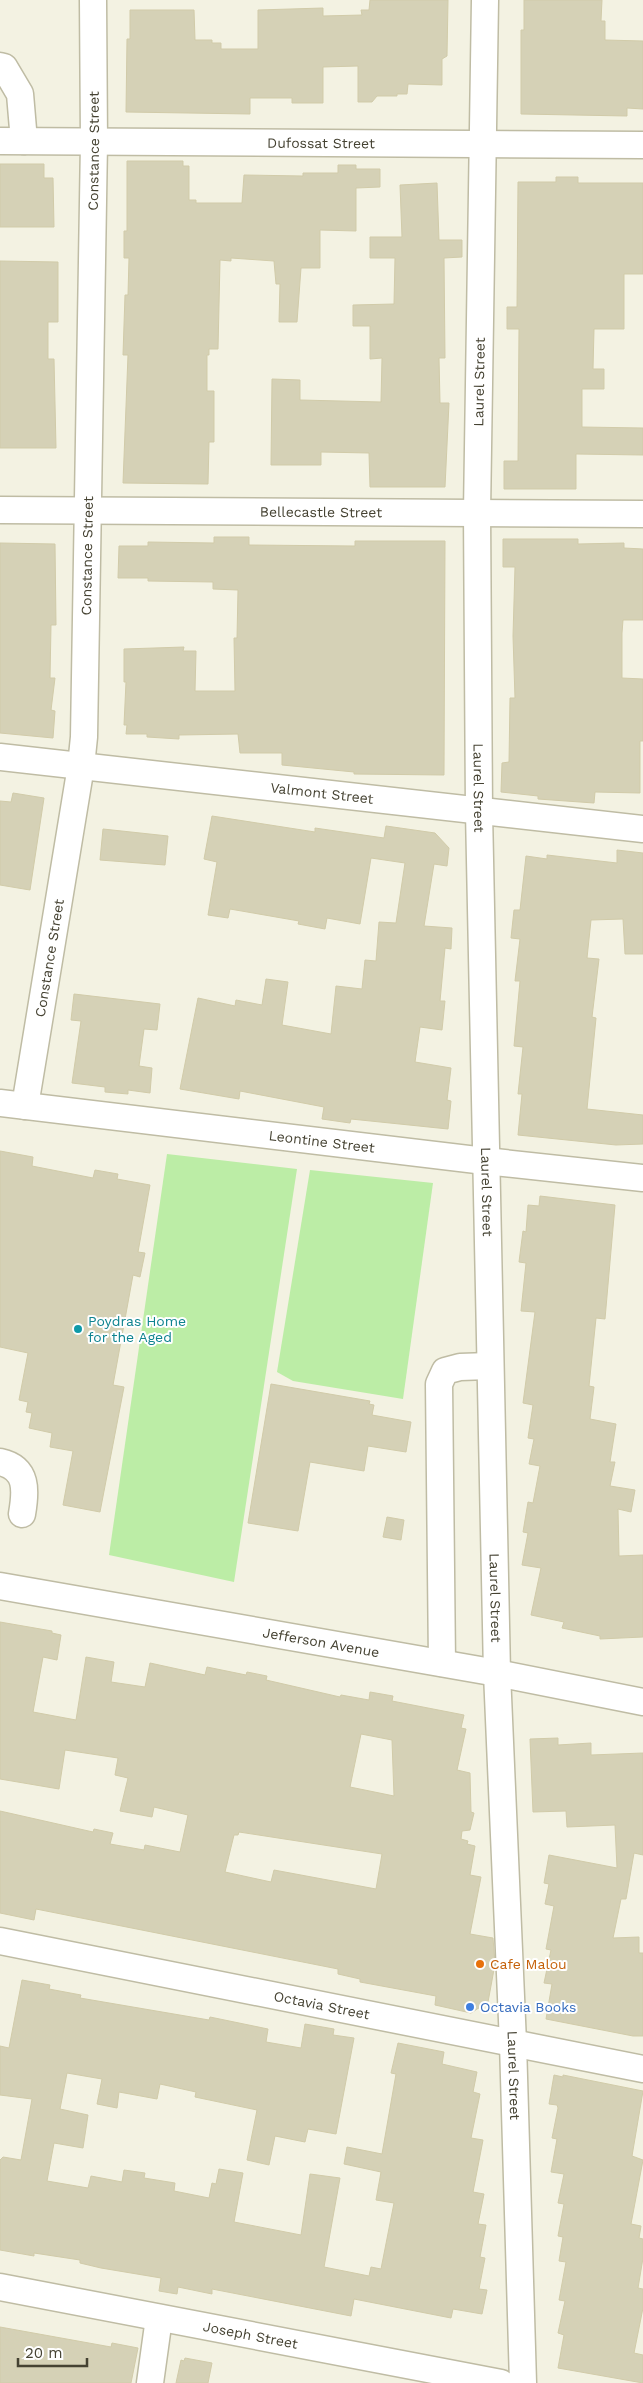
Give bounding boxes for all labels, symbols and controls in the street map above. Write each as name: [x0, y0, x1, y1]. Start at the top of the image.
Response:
street label: Constance Street: [85, 91, 102, 211]
street label: Dufossat Street: [267, 135, 375, 151]
street label: Laurel Street: [470, 337, 488, 427]
street label: Constance Street: [78, 496, 96, 616]
street label: Bellecastle Street: [260, 504, 382, 520]
street label: Laurel Street: [471, 743, 487, 833]
street label: Valmont Street: [270, 779, 375, 807]
street label: Constance Street: [32, 898, 67, 1018]
street label: Leontine Street: [268, 1127, 376, 1156]
street label: Laurel Street: [478, 1147, 496, 1237]
place label: Poydras Home for the Aged: [88, 1313, 186, 1345]
marker: Poydras Home for the Aged: [72, 1323, 84, 1335]
street label: Laurel Street: [486, 1553, 504, 1643]
street label: Jefferson Avenue: [261, 1624, 381, 1660]
place label: Cafe Malou: [490, 1956, 567, 1972]
marker: Cafe Malou: [474, 1958, 486, 1970]
street label: Octavia Street: [272, 1988, 371, 2022]
place label: Octavia Books: [480, 1999, 576, 2015]
marker: Octavia Books: [464, 2001, 476, 2013]
street label: Laurel Street: [504, 2030, 523, 2120]
street label: Joseph Street: [202, 2318, 299, 2352]
scale bar: [18, 2336, 86, 2368]
text: 20 m: [25, 2344, 63, 2362]

